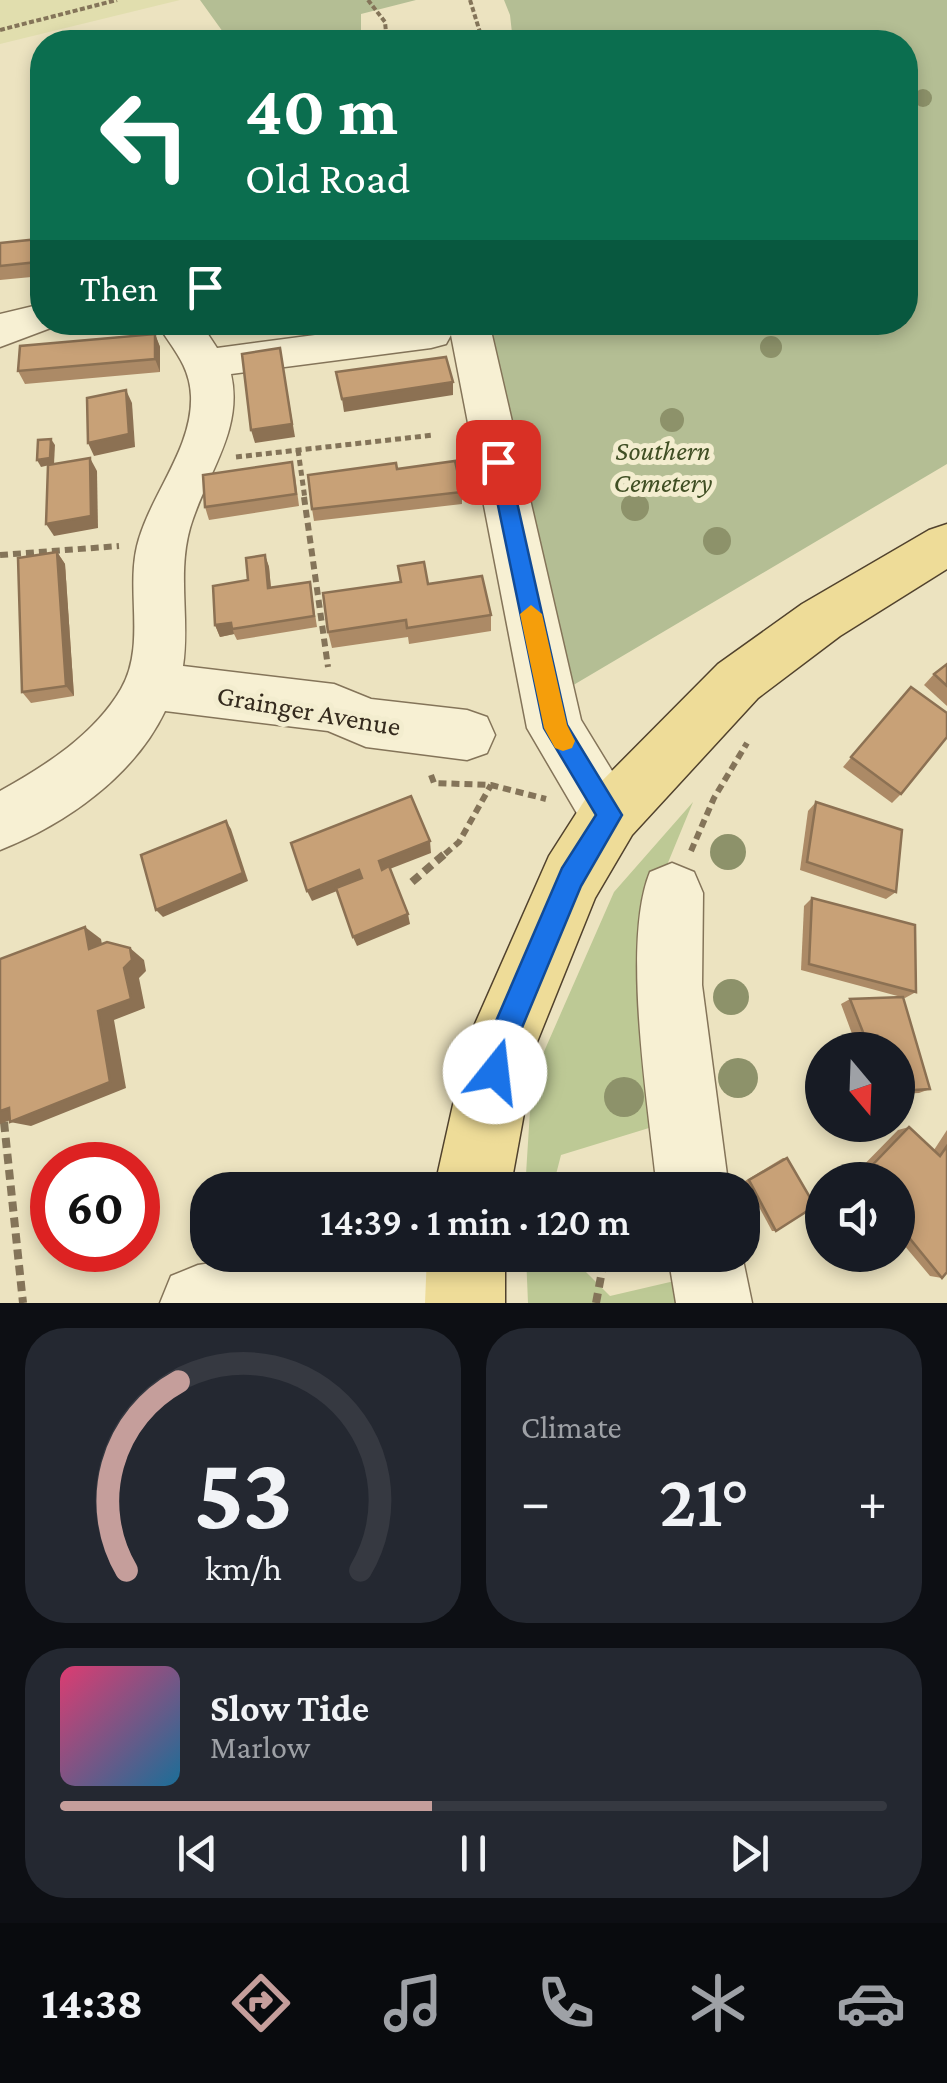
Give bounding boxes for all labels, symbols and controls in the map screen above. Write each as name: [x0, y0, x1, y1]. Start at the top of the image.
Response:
icon: left: [80, 70, 210, 200]
text: 40 m: [245, 71, 398, 149]
text: Old Road: [245, 153, 410, 203]
icon: arrive: [178, 260, 233, 315]
text: Then: [80, 267, 158, 309]
pin: [456, 420, 541, 505]
icon: arrive: [471, 435, 526, 490]
park label: Southern Cemetery: [614, 435, 713, 498]
street label: Grainger Avenue: [215, 679, 403, 742]
position arrow: [443, 1020, 547, 1124]
north arrow: [805, 1032, 915, 1142]
map controls: [805, 1032, 915, 1272]
speed limit sign: 60: [30, 1142, 160, 1272]
button: sound: [805, 1162, 915, 1272]
text: 14:39 · 1 min · 120 m: [320, 1201, 630, 1243]
text: Climate: [521, 1409, 622, 1445]
text: 53: [193, 1435, 293, 1550]
text: 21°: [659, 1459, 749, 1542]
text: −: [521, 1471, 550, 1532]
text: +: [858, 1471, 887, 1532]
text: km/h: [204, 1548, 282, 1588]
text: Slow Tide: [210, 1687, 369, 1729]
text: Marlow: [210, 1729, 310, 1765]
icon: previous: [170, 1826, 225, 1881]
icon: pause: [446, 1826, 501, 1881]
icon: next: [722, 1826, 777, 1881]
icon: directions: [226, 1968, 296, 2038]
icon: music: [378, 1968, 448, 2038]
icon: phone: [531, 1968, 601, 2038]
icon: climate: [683, 1968, 753, 2038]
icon: car: [836, 1968, 906, 2038]
text: 14:38: [41, 1978, 143, 2028]

